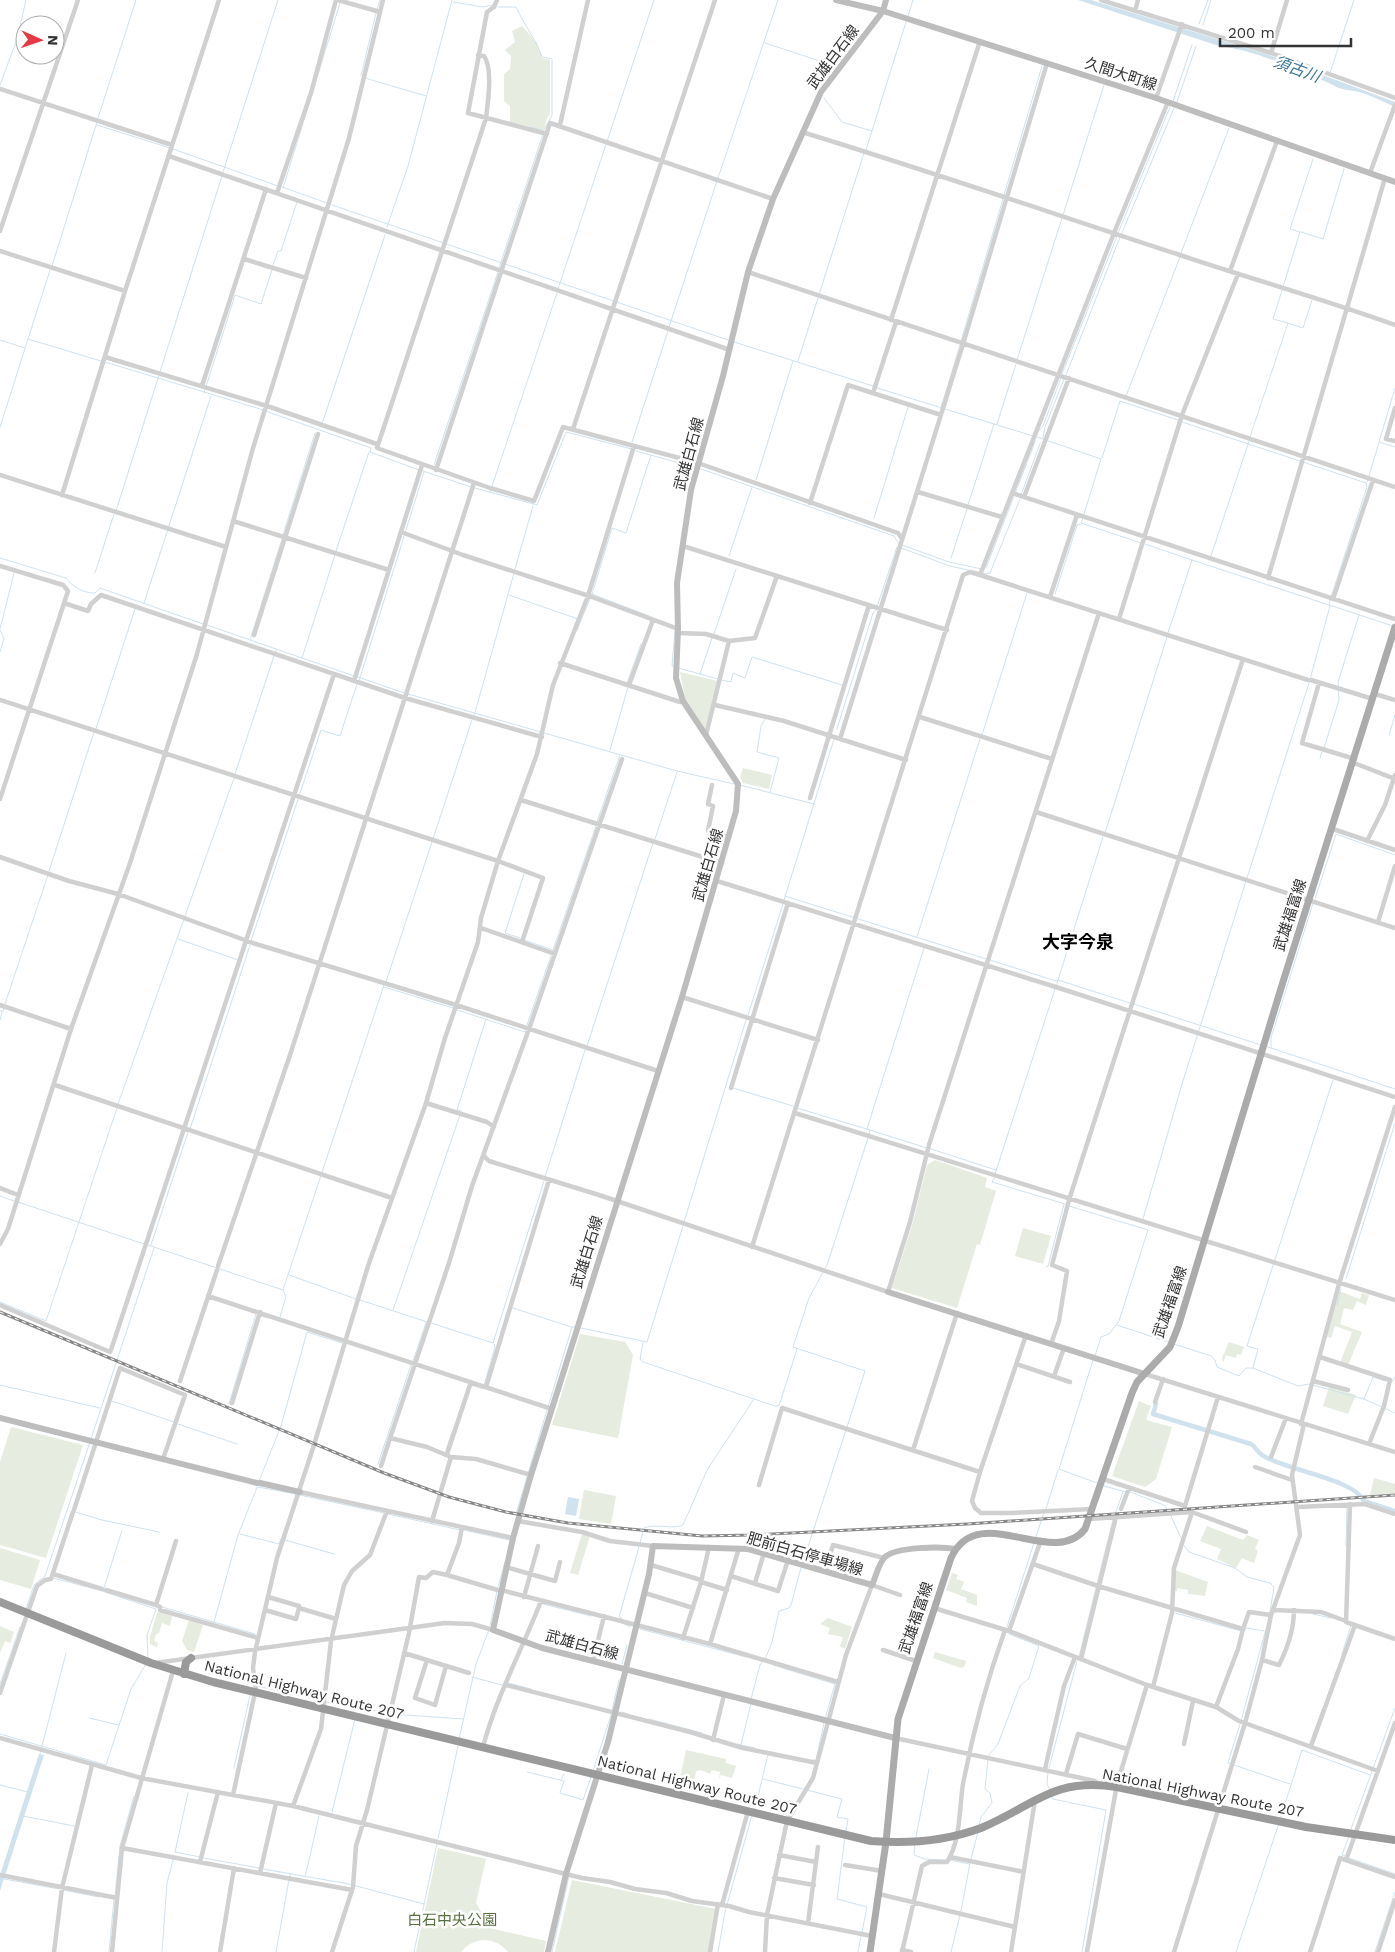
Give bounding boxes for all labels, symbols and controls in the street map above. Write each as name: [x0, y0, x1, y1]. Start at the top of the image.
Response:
north arrow: [15, 15, 65, 65]
scale bar: [1220, 15, 1351, 47]
street label: 武雄白石線: [803, 22, 863, 92]
text: 200 m: [1228, 24, 1275, 42]
text: N: [45, 35, 61, 46]
water label: 須古川: [1271, 52, 1325, 87]
street label: 久間大町線: [1083, 54, 1159, 94]
street label: 武雄白石線: [671, 415, 707, 493]
street label: 武雄白石線: [689, 826, 727, 904]
street label: 武雄福富線: [1270, 877, 1310, 953]
district label: 大字今泉: [1042, 931, 1114, 952]
street label: 武雄白石線: [567, 1213, 607, 1291]
street label: 武雄福富線: [1149, 1264, 1191, 1340]
street label: 肥前白石停車場線: [745, 1529, 865, 1579]
street label: 武雄福富線: [895, 1580, 937, 1656]
street label: 武雄白石線: [543, 1627, 621, 1663]
street label: National Highway Route 207: [203, 1657, 405, 1723]
street label: National Highway Route 207: [596, 1752, 798, 1818]
street label: National Highway Route 207: [1101, 1765, 1305, 1821]
park label: 白石中央公園: [407, 1911, 497, 1929]

